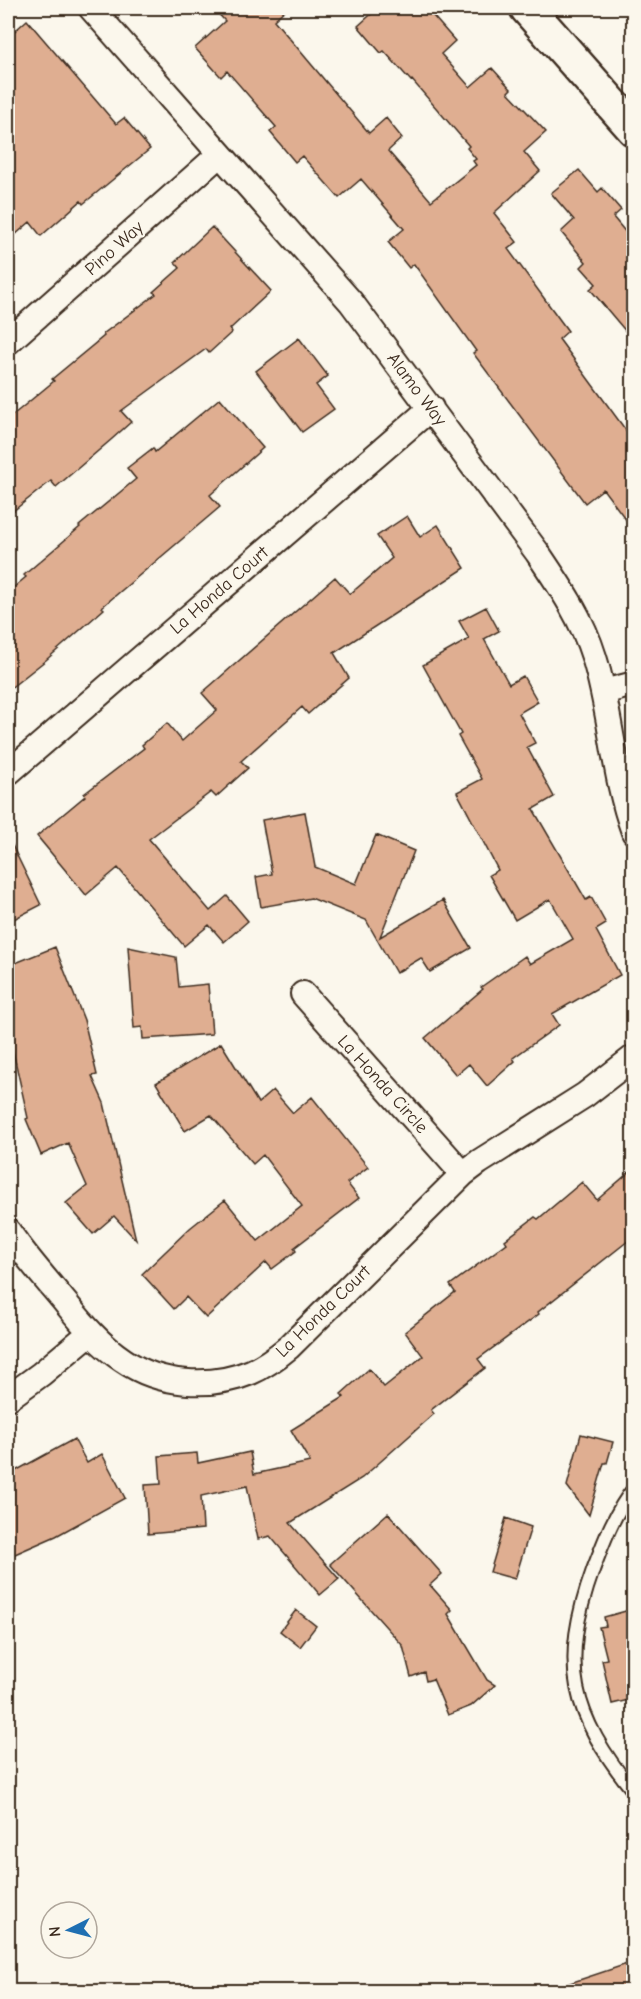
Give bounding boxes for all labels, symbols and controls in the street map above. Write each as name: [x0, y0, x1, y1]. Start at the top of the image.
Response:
street label: Pino Way: [81, 216, 149, 280]
street label: Alamo Way: [382, 349, 451, 431]
street label: La Honda Court: [166, 541, 273, 639]
street label: La Honda Circle: [333, 1031, 432, 1138]
street label: La Honda Court: [272, 1260, 376, 1362]
north arrow: [39, 1900, 99, 1960]
text: N: [46, 1925, 65, 1938]

